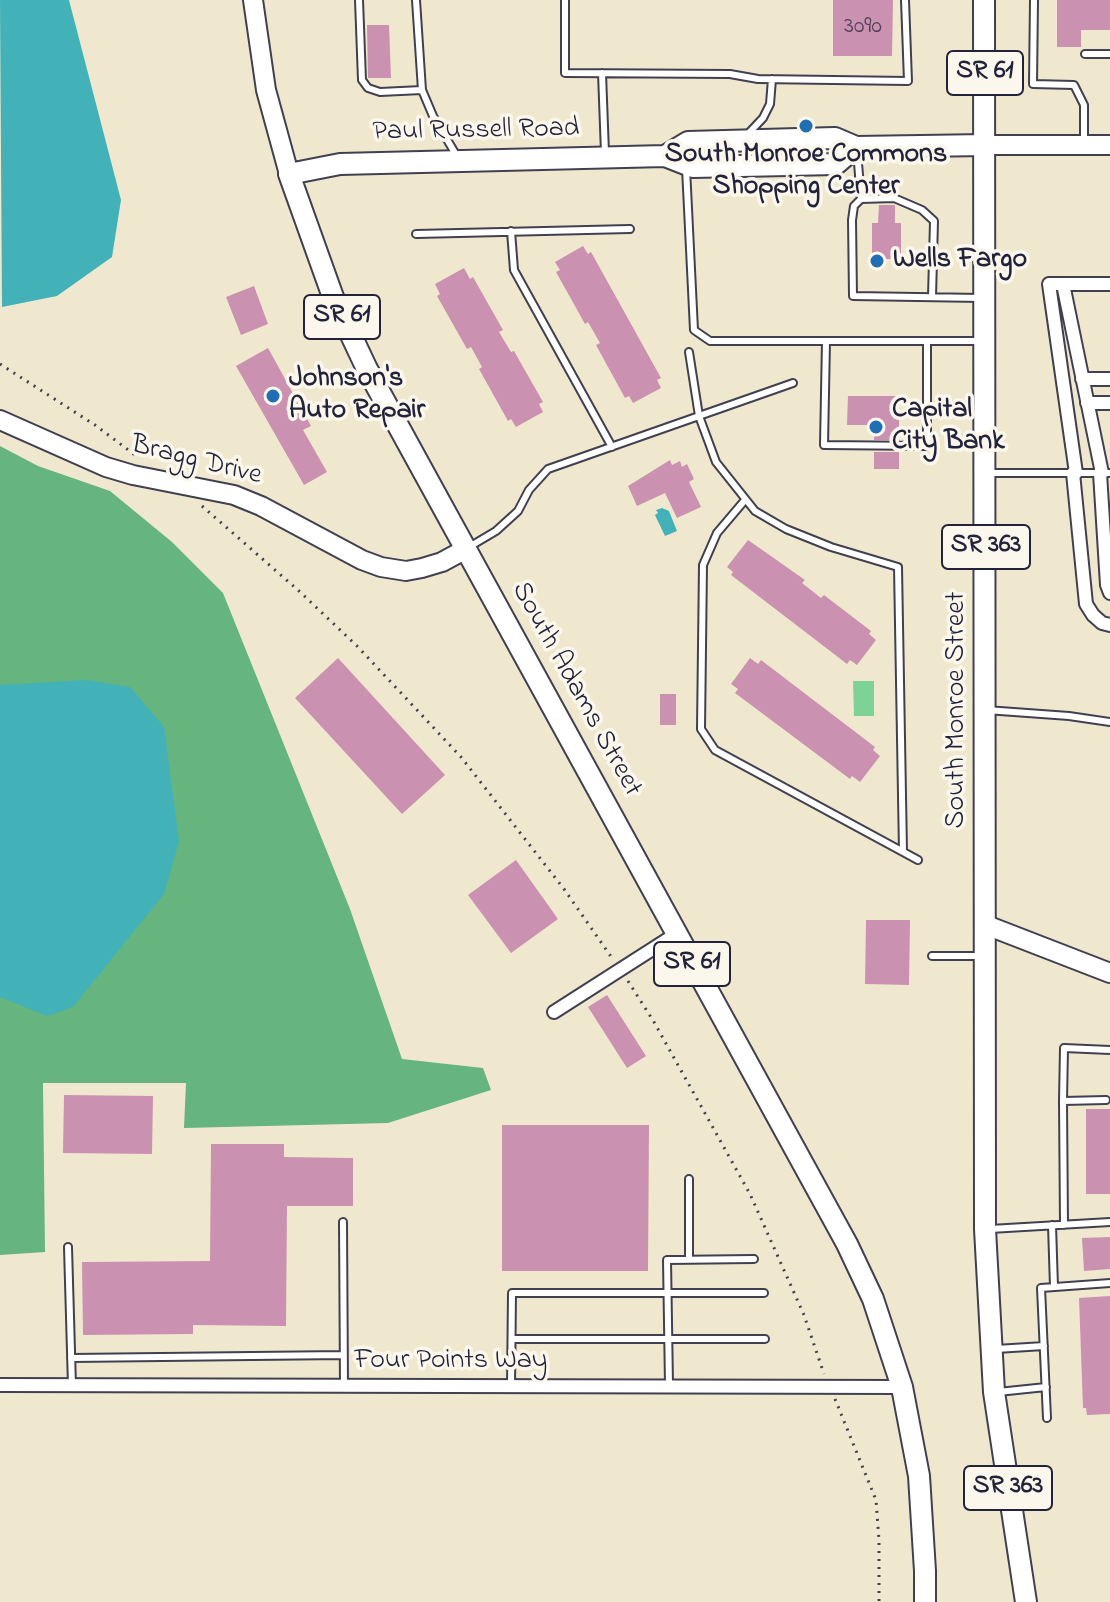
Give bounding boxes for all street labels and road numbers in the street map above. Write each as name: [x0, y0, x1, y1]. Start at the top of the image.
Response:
road number: SR 61: [947, 51, 1023, 95]
street label: Paul Russell Road: [372, 113, 580, 151]
road number: SR 61: [304, 295, 380, 339]
street label: Bragg Drive: [127, 430, 265, 494]
road number: SR 363: [942, 525, 1030, 569]
street label: South Adams Street: [502, 577, 648, 803]
street label: South Monroe Street: [941, 592, 975, 828]
road number: SR 61: [654, 942, 730, 986]
street label: Four Points Way: [355, 1345, 547, 1379]
road number: SR 363: [964, 1466, 1052, 1510]

